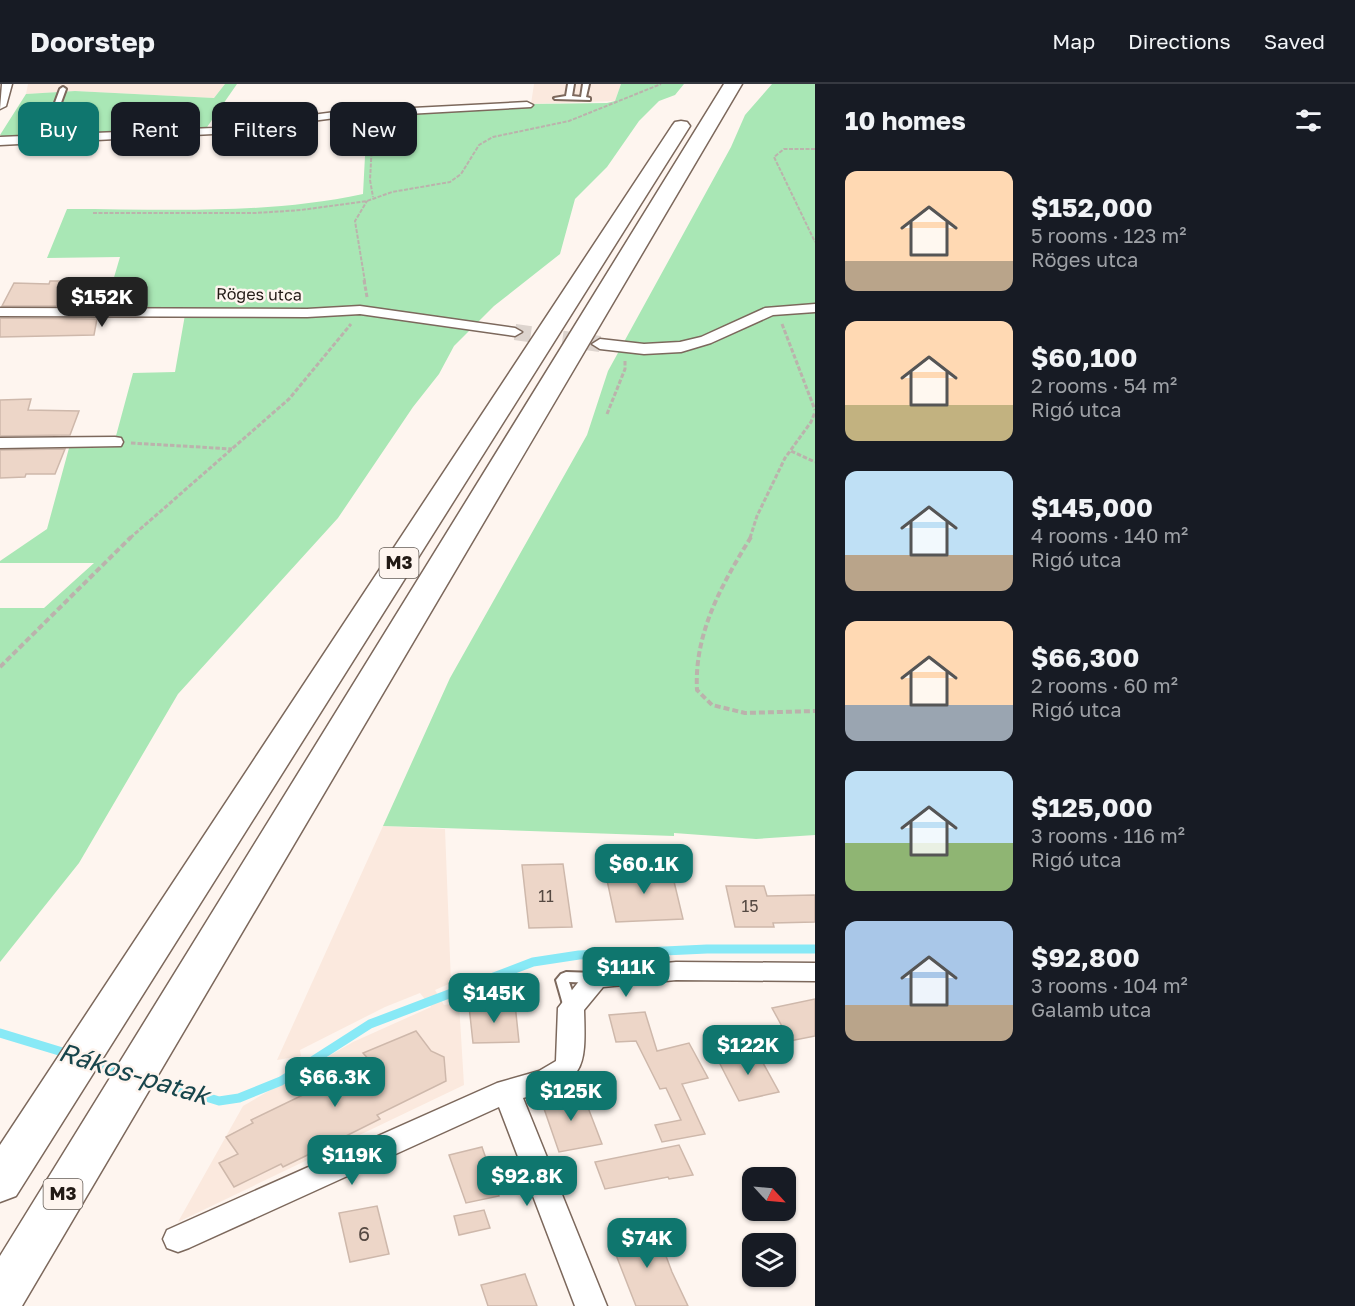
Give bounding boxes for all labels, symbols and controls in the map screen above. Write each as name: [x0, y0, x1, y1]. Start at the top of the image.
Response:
text: Doorstep: [30, 25, 155, 58]
text: Map: [1052, 28, 1095, 54]
text: Directions: [1128, 28, 1231, 54]
text: Saved: [1264, 28, 1325, 54]
chip: Buy: [18, 102, 99, 156]
chip: Rent: [111, 102, 200, 156]
chip: Filters: [212, 102, 318, 156]
chip: New: [330, 102, 417, 156]
icon: filters: [1292, 104, 1325, 137]
text: 10 homes: [845, 105, 966, 136]
text: $152,000: [1031, 192, 1153, 223]
icon: home: [893, 195, 965, 267]
text: 5 rooms · 123 m²: [1031, 223, 1186, 247]
text: Röges utca: [1031, 247, 1138, 271]
pin: $152K: [60, 277, 144, 328]
street label: Röges utca: [216, 283, 302, 305]
text: $152K: [71, 284, 133, 308]
text: $60,100: [1031, 342, 1137, 373]
icon: home: [893, 345, 965, 417]
text: 2 rooms · 54 m²: [1031, 373, 1177, 397]
text: Rigó utca: [1031, 397, 1122, 421]
text: $145,000: [1031, 492, 1153, 523]
icon: home: [893, 495, 965, 567]
text: 4 rooms · 140 m²: [1031, 523, 1188, 547]
text: Rigó utca: [1031, 547, 1122, 571]
road number: M3: [380, 548, 418, 578]
text: $66,300: [1031, 642, 1139, 673]
icon: home: [893, 645, 965, 717]
text: 2 rooms · 60 m²: [1031, 673, 1178, 697]
text: Rigó utca: [1031, 697, 1122, 721]
text: $125,000: [1031, 792, 1153, 823]
icon: home: [893, 795, 965, 867]
text: 3 rooms · 116 m²: [1031, 823, 1185, 847]
pin: $60.1K: [595, 844, 693, 895]
text: Rigó utca: [1031, 847, 1122, 871]
text: $60.1K: [609, 851, 679, 875]
house number: 11: [538, 886, 554, 906]
house number: 15: [741, 896, 759, 916]
text: $92,800: [1031, 942, 1140, 973]
icon: home: [893, 945, 965, 1017]
pin: $111K: [584, 947, 668, 998]
text: $111K: [597, 954, 655, 978]
pin: $145K: [452, 973, 536, 1024]
text: 3 rooms · 104 m²: [1031, 973, 1188, 997]
text: $145K: [463, 980, 525, 1004]
text: Galamb utca: [1031, 997, 1151, 1021]
pin: $122K: [706, 1025, 790, 1076]
text: $122K: [717, 1032, 779, 1056]
water label: Rákos-patak: [55, 1036, 215, 1112]
pin: $66.3K: [286, 1057, 384, 1108]
text: $66.3K: [299, 1064, 371, 1088]
pin: $125K: [529, 1071, 613, 1122]
text: $125K: [540, 1078, 602, 1102]
pin: $119K: [310, 1135, 394, 1186]
text: $119K: [321, 1142, 383, 1166]
pin: $92.8K: [478, 1156, 576, 1207]
text: $92.8K: [491, 1163, 563, 1187]
north arrow: [742, 1167, 796, 1221]
map controls: [742, 1167, 796, 1287]
road number: M3: [44, 1179, 82, 1209]
pin: $74K: [611, 1218, 683, 1269]
house number: 6: [358, 1221, 370, 1245]
text: $74K: [621, 1225, 673, 1249]
button: layers: [742, 1233, 796, 1287]

